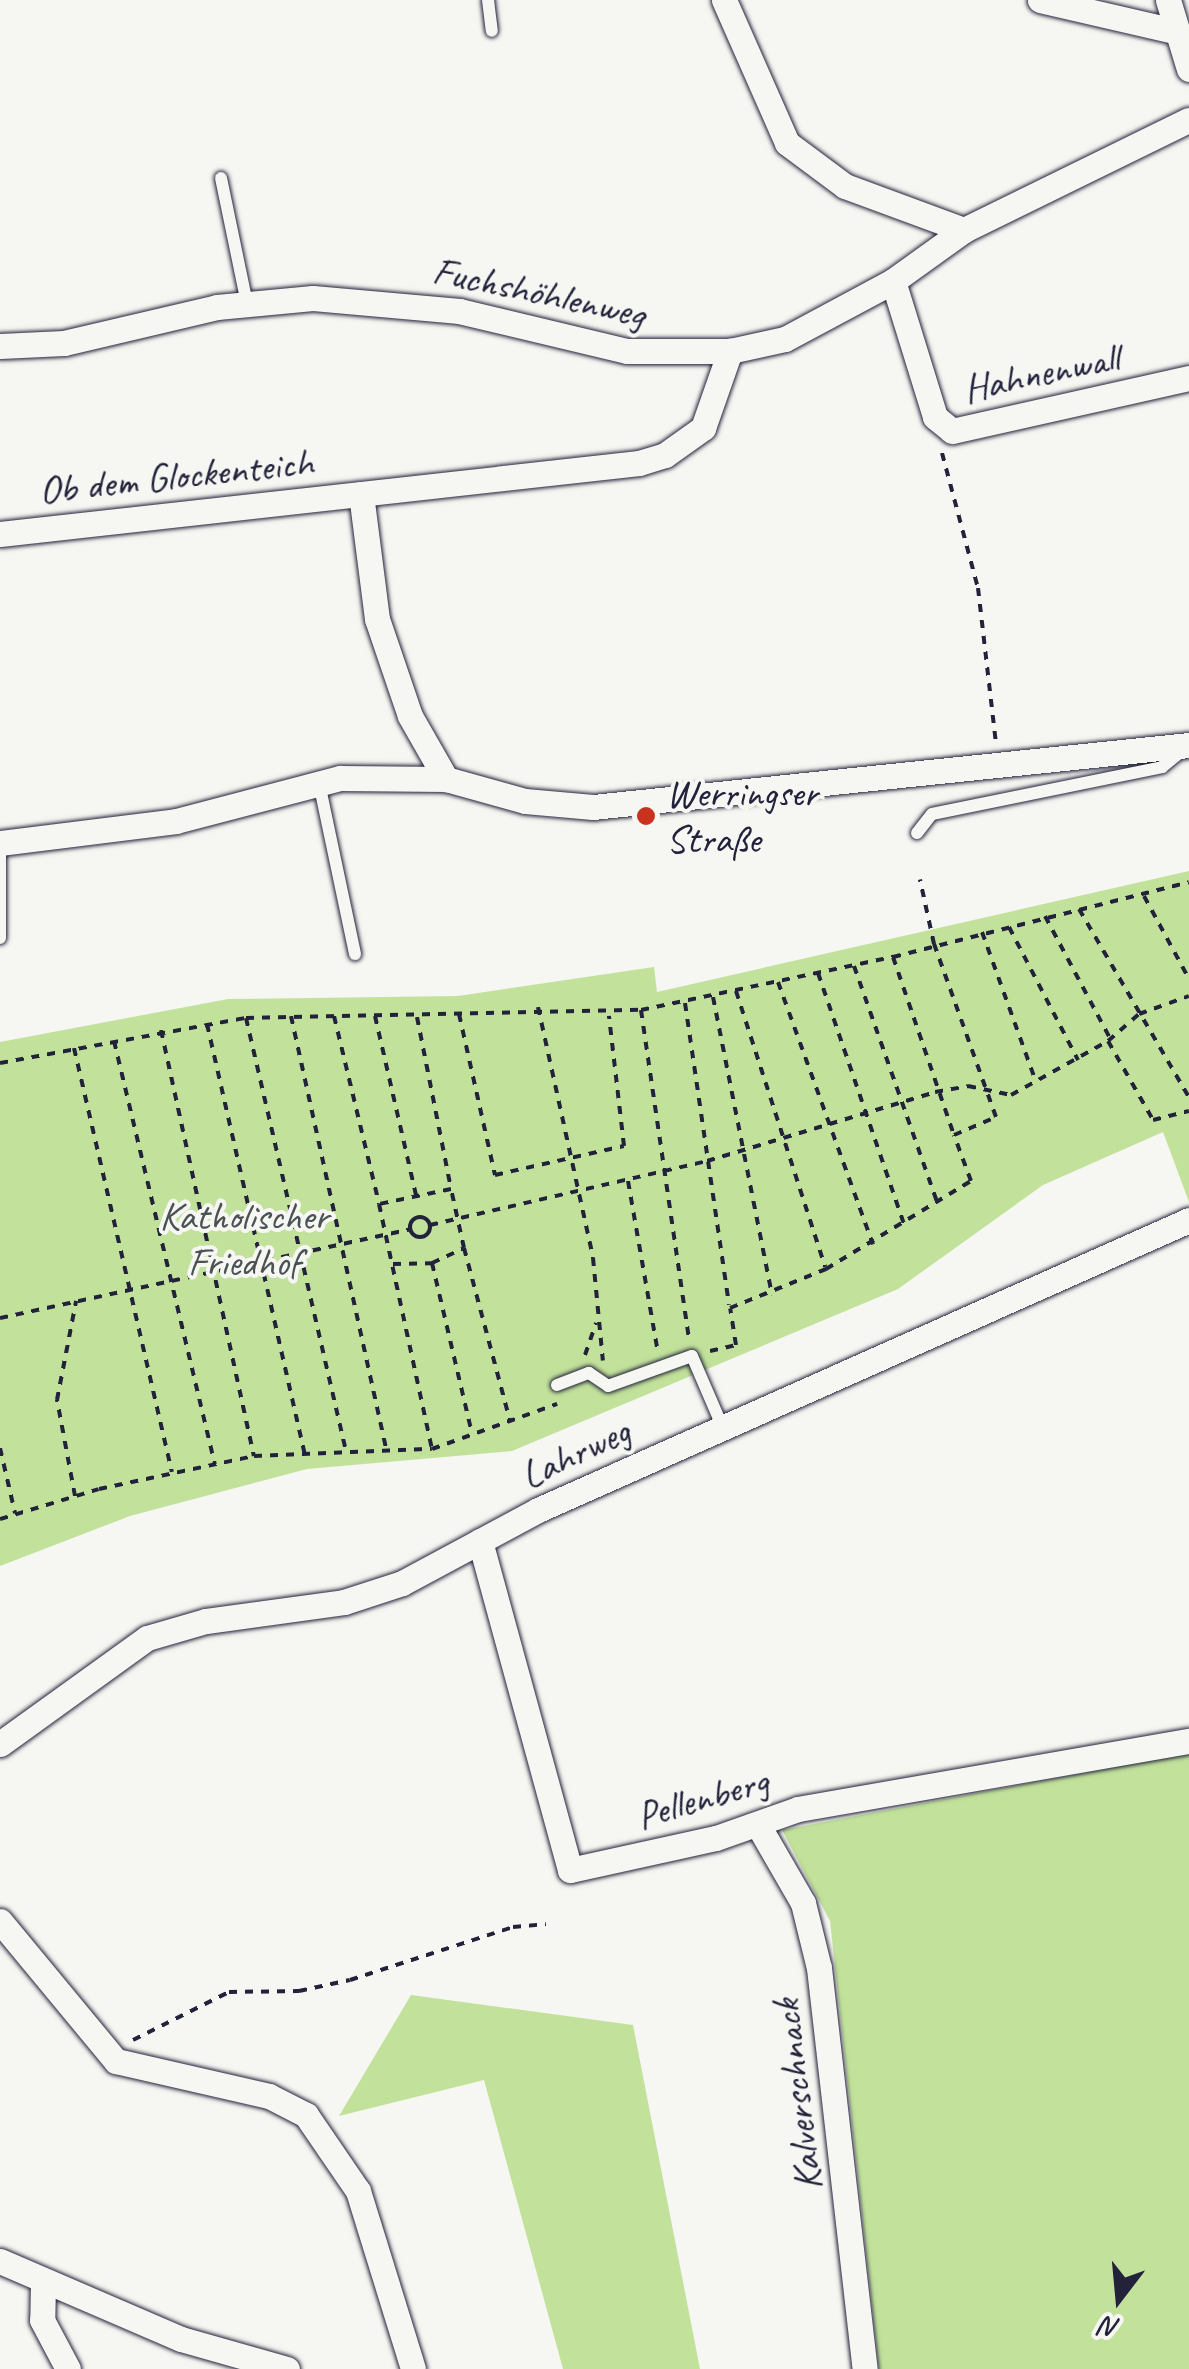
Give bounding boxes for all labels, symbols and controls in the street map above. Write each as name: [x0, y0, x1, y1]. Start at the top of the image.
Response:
street label: Fuchshöhlenweg: [429, 246, 649, 338]
street label: Hahnenwall: [959, 333, 1123, 413]
street label: Ob dem Glockenteich: [36, 438, 316, 514]
place label: Werringser Straße: [666, 769, 818, 863]
marker: Werringser Straße: [635, 805, 657, 827]
park label: Katholischer Friedhof: [160, 1192, 328, 1286]
street label: Lahrweg: [513, 1407, 637, 1499]
street label: Pellenberg: [631, 1756, 773, 1840]
street label: Kalverschnack: [761, 1997, 833, 2193]
north arrow: [1069, 2249, 1169, 2349]
text: N: [1097, 2309, 1124, 2348]

